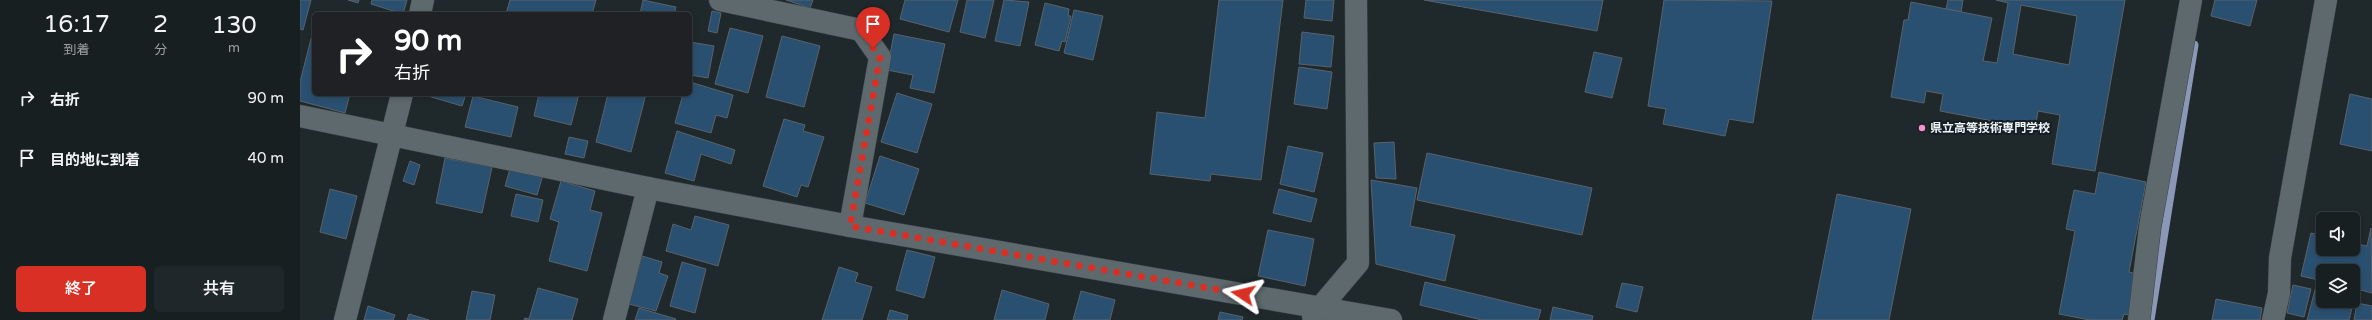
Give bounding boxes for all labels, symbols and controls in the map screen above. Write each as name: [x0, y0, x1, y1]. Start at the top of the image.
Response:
pin: [856, 7.0, 890, 48]
text: 16:17: [43, 10, 110, 39]
text: 2: [153, 10, 168, 39]
text: 130: [211, 11, 257, 40]
icon: arrive: [862, 13, 884, 35]
text: 90 m: [394, 24, 462, 58]
icon: right: [328, 28, 380, 80]
text: m: [228, 40, 240, 56]
text: 到着: [64, 42, 90, 58]
text: 分: [154, 42, 167, 58]
text: 右折: [394, 62, 430, 84]
icon: right: [16, 87, 38, 109]
text: 90 m: [247, 89, 284, 107]
text: 右折: [50, 91, 80, 109]
place label: 県立高等技術専門学校: [1930, 121, 2050, 135]
marker: 県立高等技術専門学校: [1917, 123, 1927, 133]
icon: arrive: [16, 147, 38, 169]
text: 40 m: [247, 149, 284, 167]
text: 目的地に到着: [50, 151, 140, 169]
map controls: [2316, 212, 2360, 308]
button: sound: [2316, 212, 2360, 256]
button: layers: [2316, 264, 2360, 308]
button: 終了: [16, 266, 146, 312]
button: 共有: [154, 266, 284, 312]
position arrow: [1222, 273, 1264, 315]

